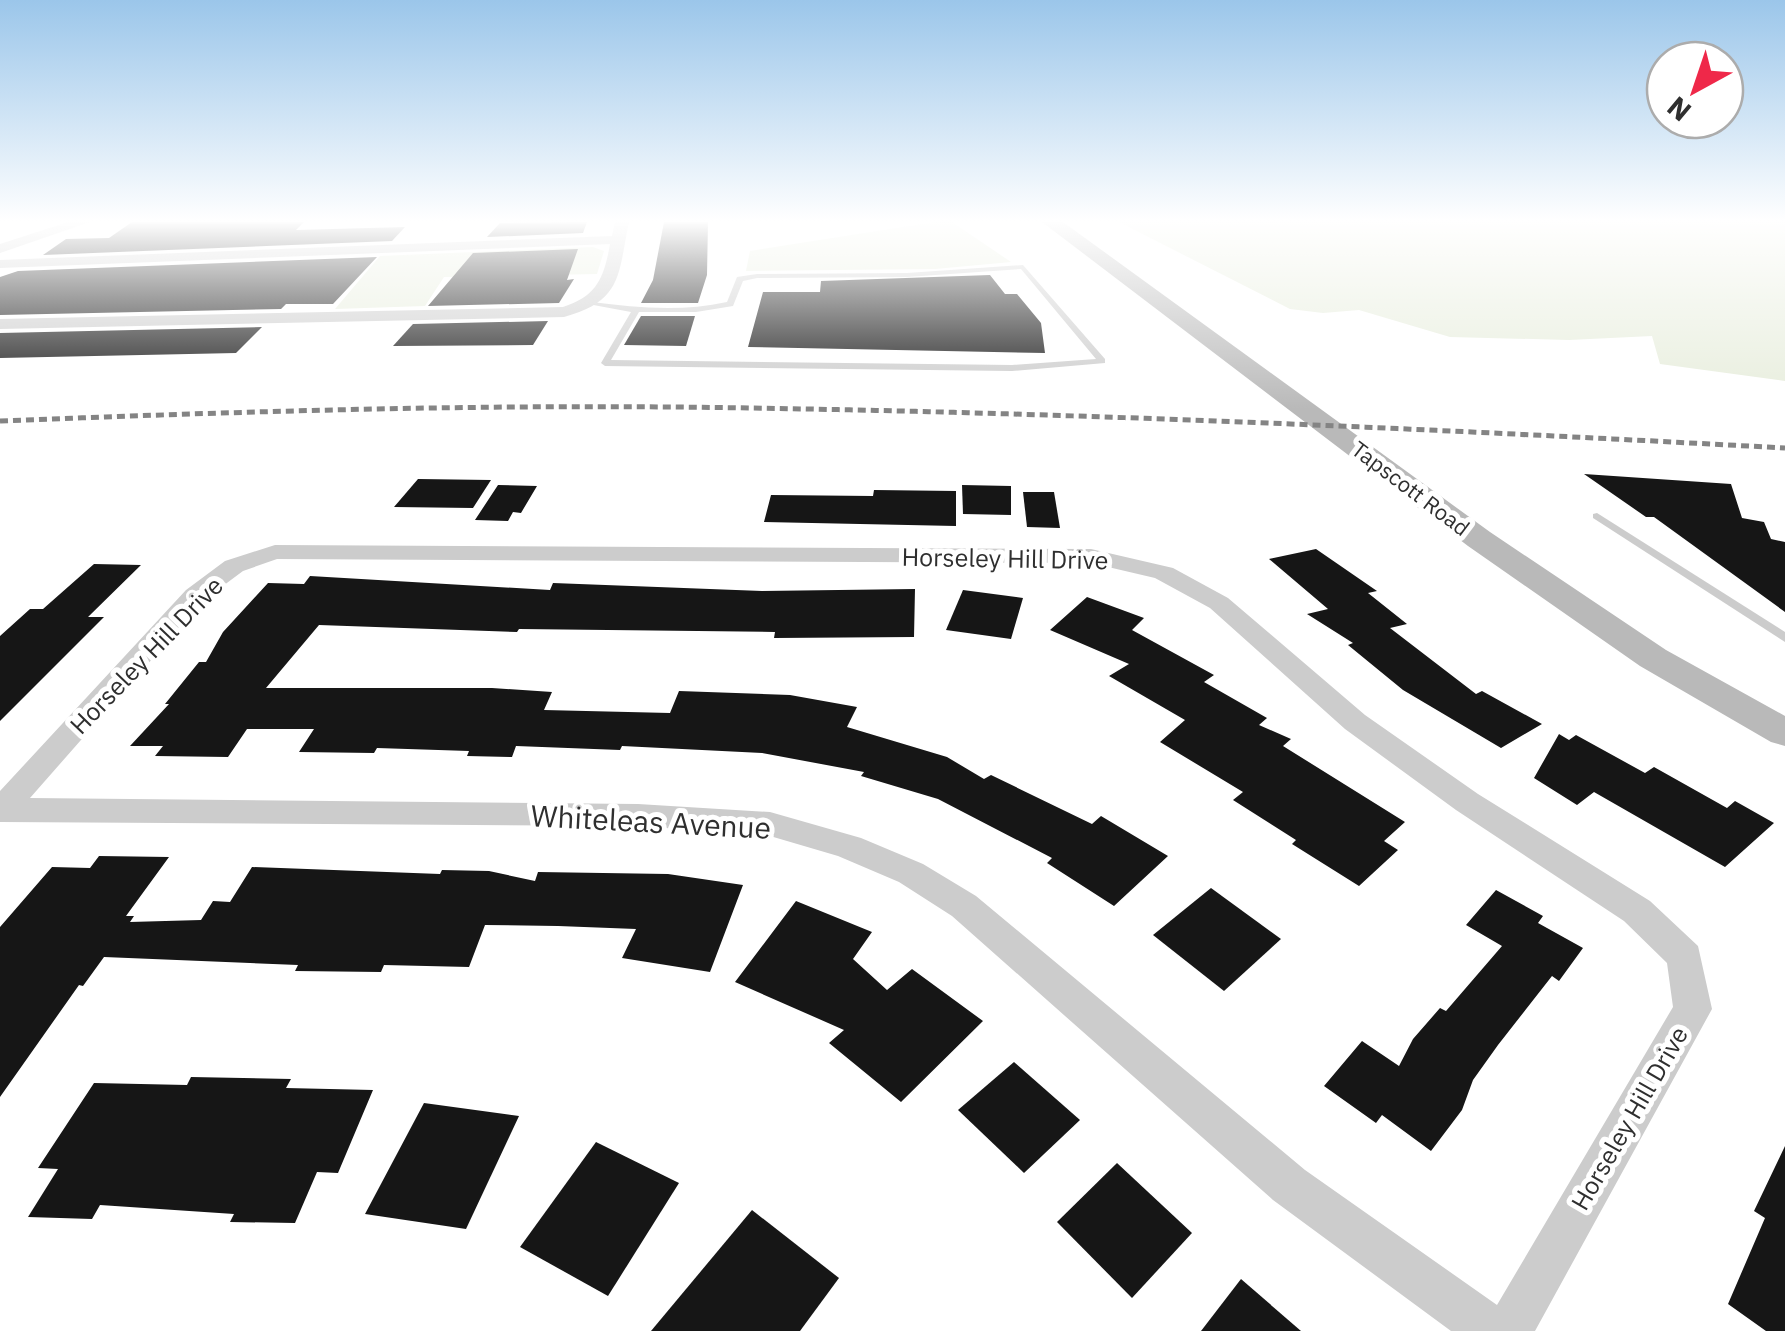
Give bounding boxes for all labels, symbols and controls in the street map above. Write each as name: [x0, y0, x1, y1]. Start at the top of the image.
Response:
north arrow: [1645, 40, 1745, 140]
text: N: [1659, 89, 1698, 130]
street label: Tapscott Road: [1346, 434, 1476, 542]
street label: Horseley Hill Drive: [901, 540, 1109, 576]
street label: Horseley Hill Drive: [62, 569, 230, 741]
street label: Whiteleas Avenue: [530, 795, 772, 847]
street label: Horseley Hill Drive: [1563, 1020, 1695, 1216]

